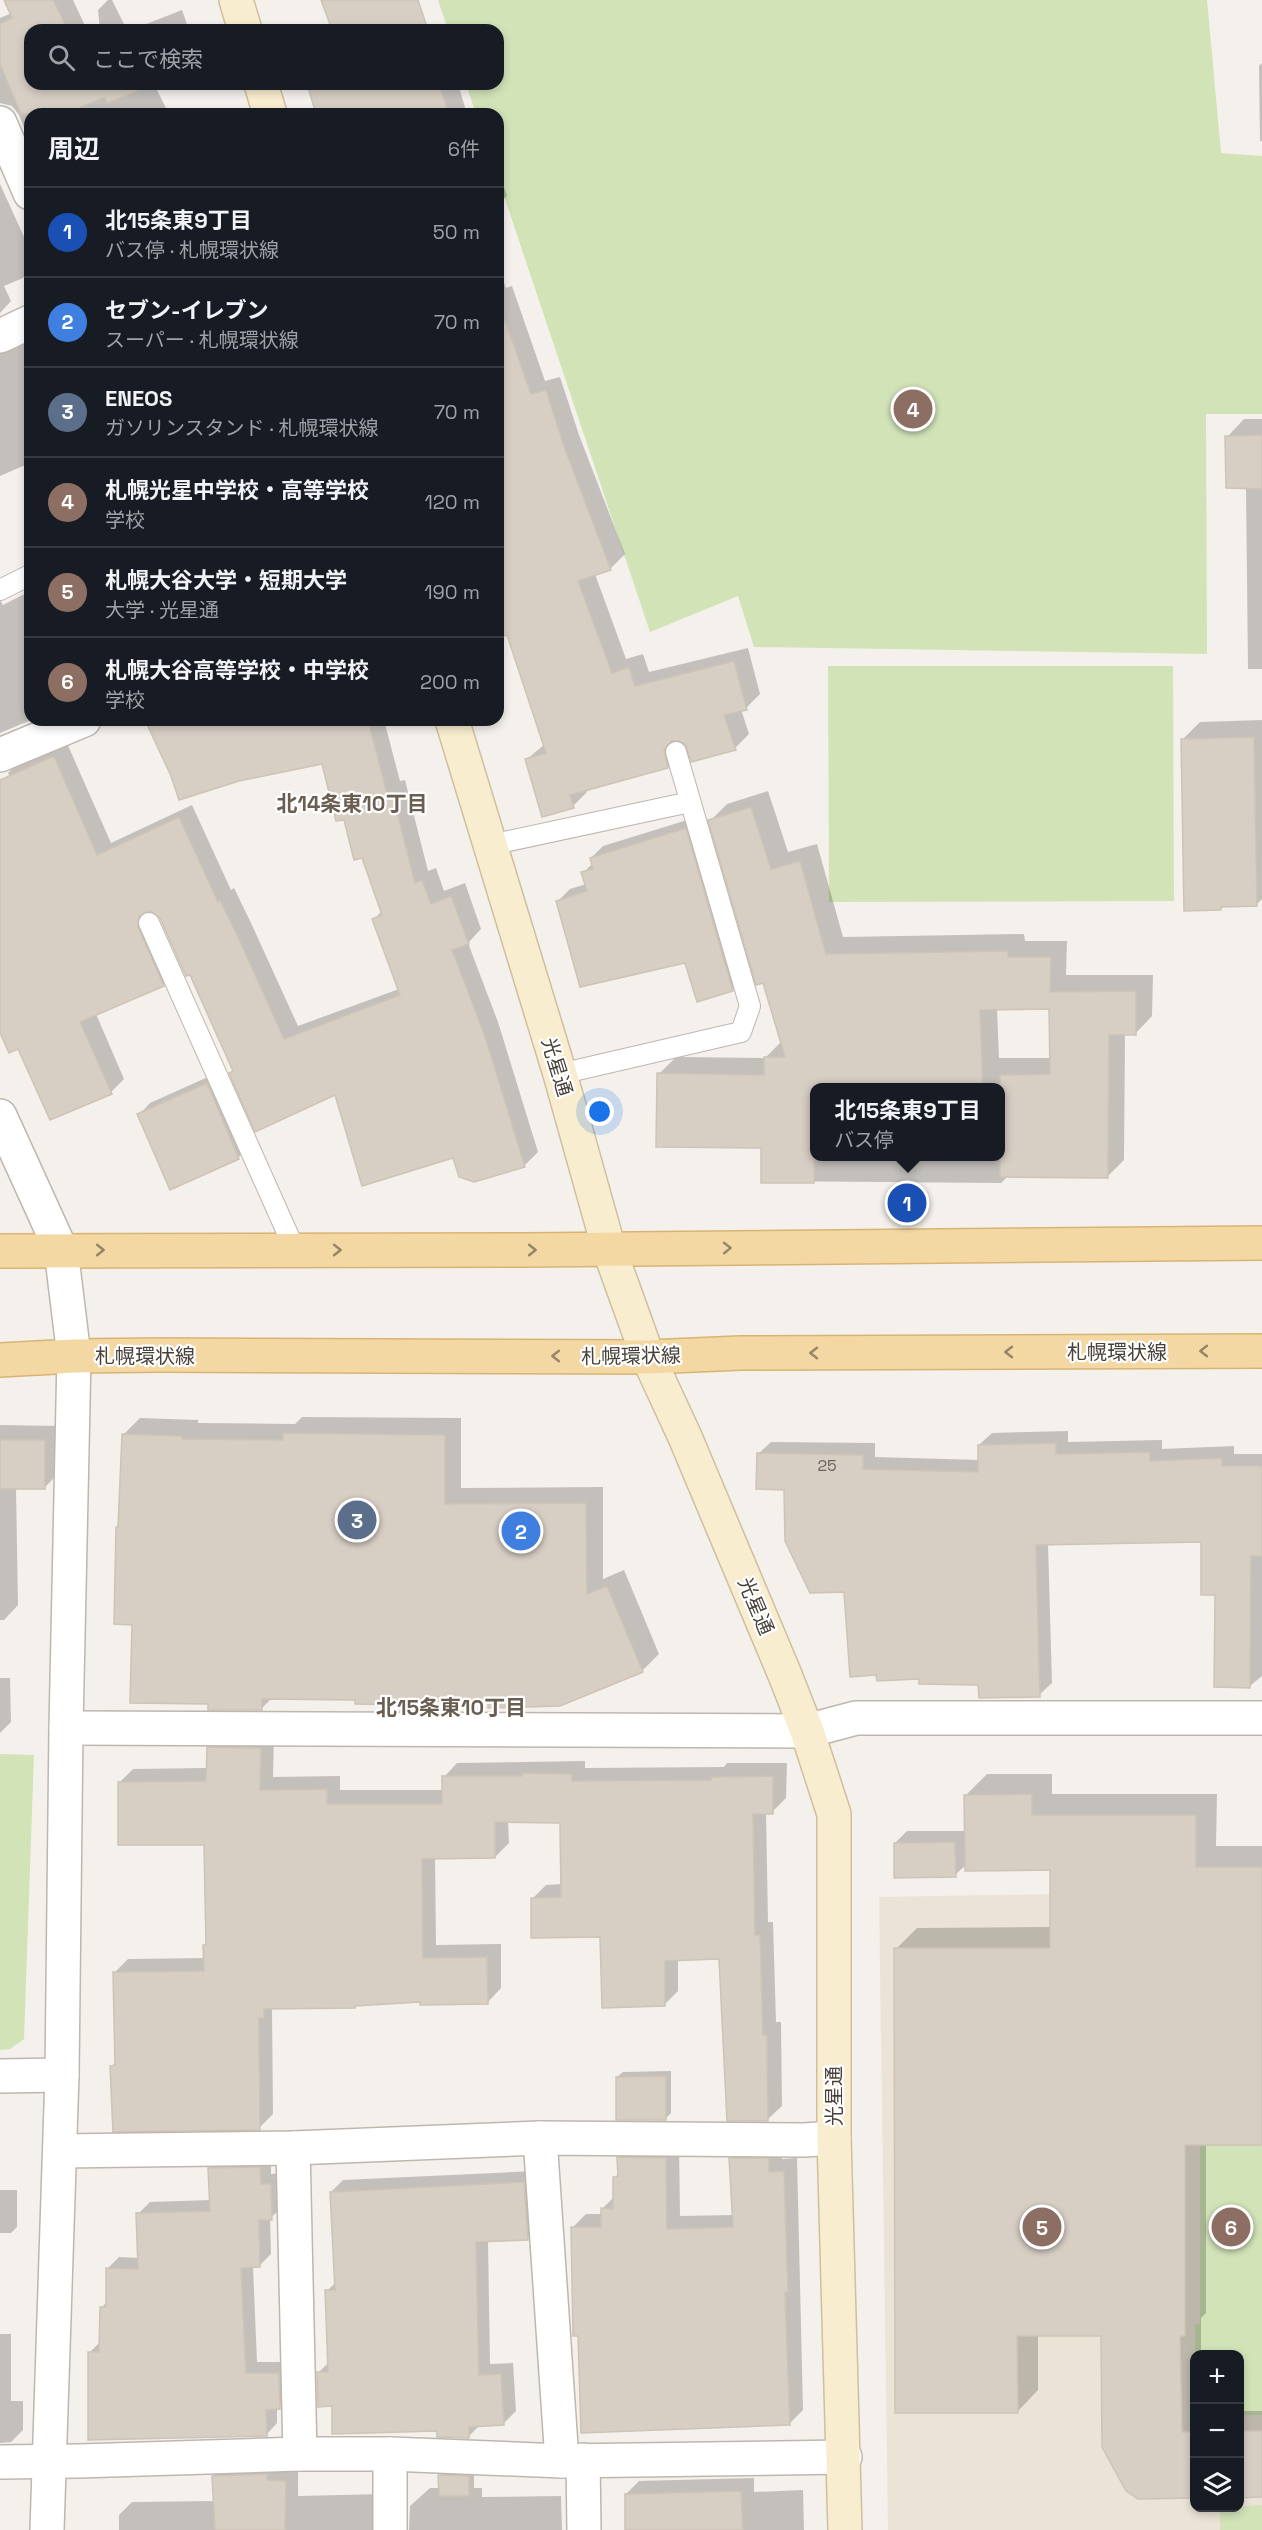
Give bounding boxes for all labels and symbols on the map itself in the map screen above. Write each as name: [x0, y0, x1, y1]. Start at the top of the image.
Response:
pin: 4: [894, 386, 932, 432]
district label: 北14条東10丁目: [277, 790, 427, 817]
street label: 光星通: [536, 1035, 578, 1099]
your location: [585, 1097, 614, 1126]
pin: 1: [888, 1180, 926, 1226]
one-way arrow: [723, 1242, 732, 1254]
one-way arrow: [528, 1243, 537, 1256]
one-way arrow: [96, 1244, 105, 1256]
one-way arrow: [333, 1244, 342, 1256]
street label: 札幌環状線: [1067, 1339, 1167, 1365]
street label: 札幌環状線: [581, 1342, 681, 1370]
street label: 札幌環状線: [95, 1343, 195, 1369]
one-way arrow: [1199, 1345, 1208, 1357]
one-way arrow: [1004, 1346, 1013, 1358]
one-way arrow: [809, 1347, 818, 1359]
one-way arrow: [551, 1350, 560, 1362]
house number: 25: [817, 1455, 837, 1476]
pin: 3: [338, 1498, 376, 1543]
pin: 2: [502, 1508, 540, 1553]
street label: 光星通: [732, 1573, 780, 1639]
district label: 北15条東10丁目: [376, 1694, 526, 1721]
street label: 光星通: [821, 2066, 847, 2126]
pin: 5: [1022, 2204, 1062, 2250]
pin: 6: [1212, 2204, 1250, 2250]

